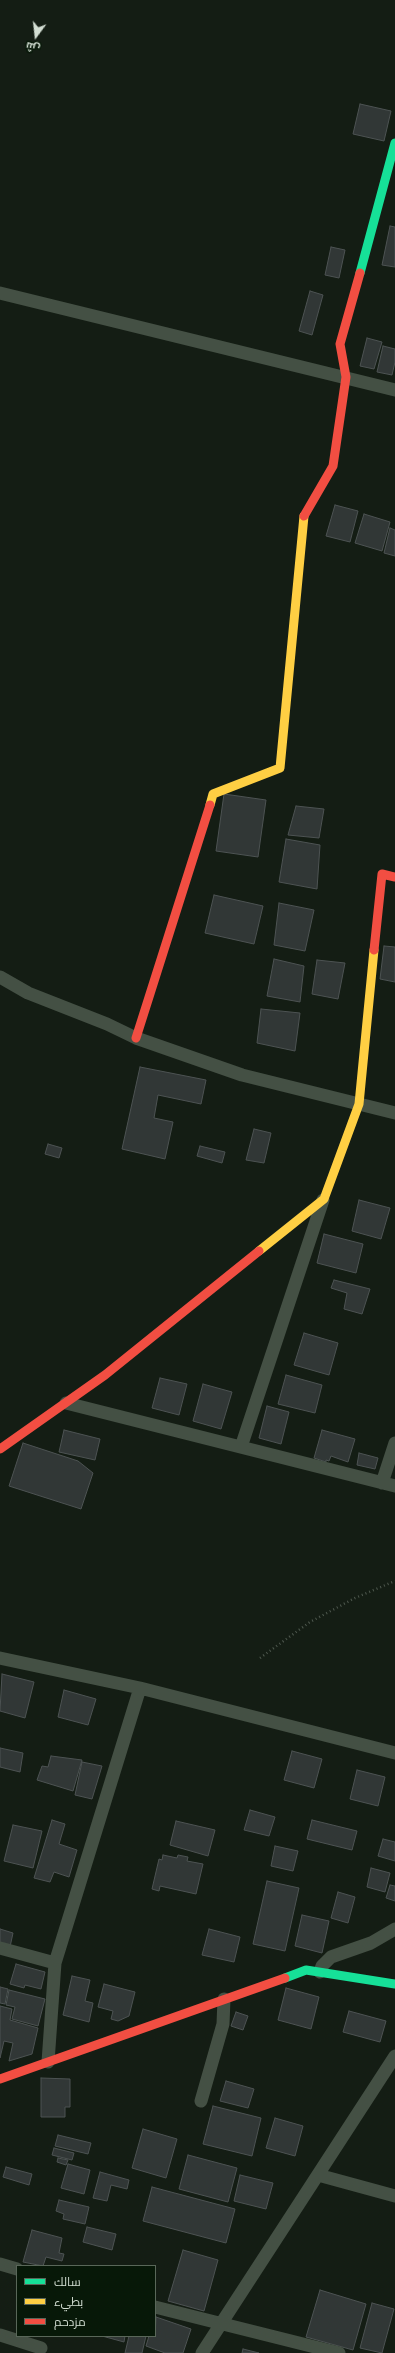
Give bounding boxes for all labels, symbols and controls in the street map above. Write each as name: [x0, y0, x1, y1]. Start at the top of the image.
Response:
north arrow: [16, 16, 56, 56]
text: ش: [24, 39, 42, 56]
legend: [16, 2265, 156, 2337]
text: سالك: [54, 2274, 81, 2289]
text: بطيء: [54, 2294, 83, 2309]
text: مزدحم: [54, 2314, 86, 2329]

